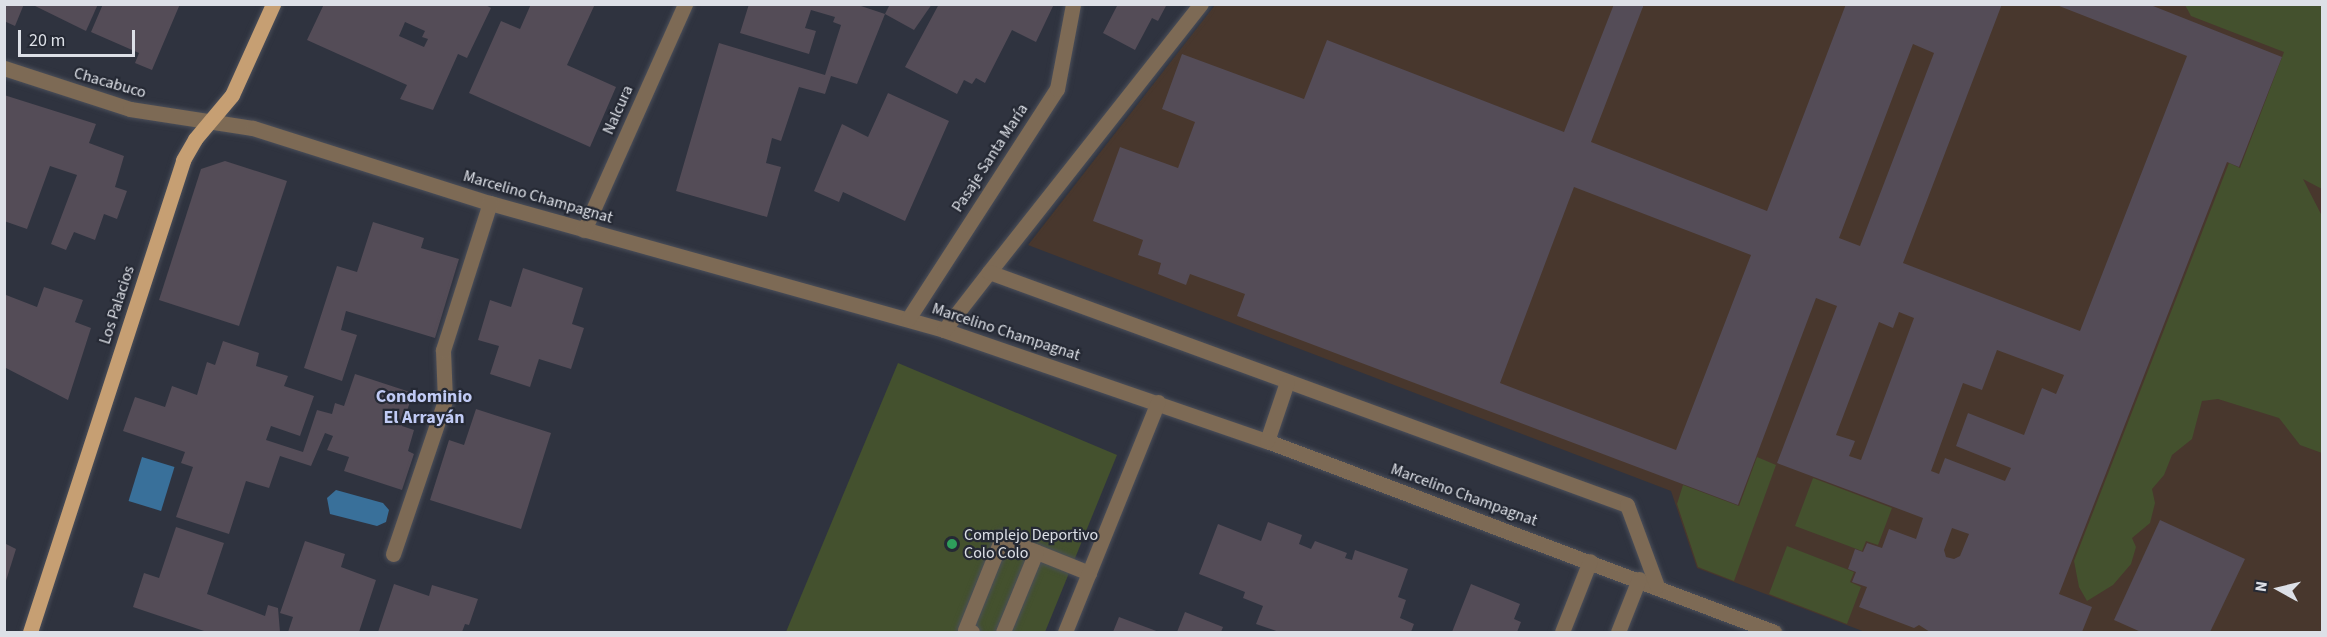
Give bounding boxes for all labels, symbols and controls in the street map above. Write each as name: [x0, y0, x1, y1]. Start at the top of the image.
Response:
scale bar: [21, 18, 138, 56]
text: 20 m: [29, 28, 65, 53]
street label: Chacabuco: [72, 64, 148, 102]
street label: Nalcura: [599, 82, 637, 138]
street label: Pasaje Santa María: [948, 100, 1032, 216]
street label: Marcelino Champagnat: [461, 166, 615, 228]
street label: Los Palacios: [95, 263, 139, 347]
street label: Marcelino Champagnat: [930, 299, 1082, 365]
district label: Condominio El Arrayán: [376, 387, 472, 430]
street label: Marcelino Champagnat: [1388, 460, 1540, 530]
place label: Complejo Deportivo Colo Colo: [964, 525, 1098, 563]
marker: Complejo Deportivo Colo Colo: [945, 537, 959, 551]
north arrow: [2249, 559, 2309, 619]
text: N: [2250, 580, 2273, 593]

